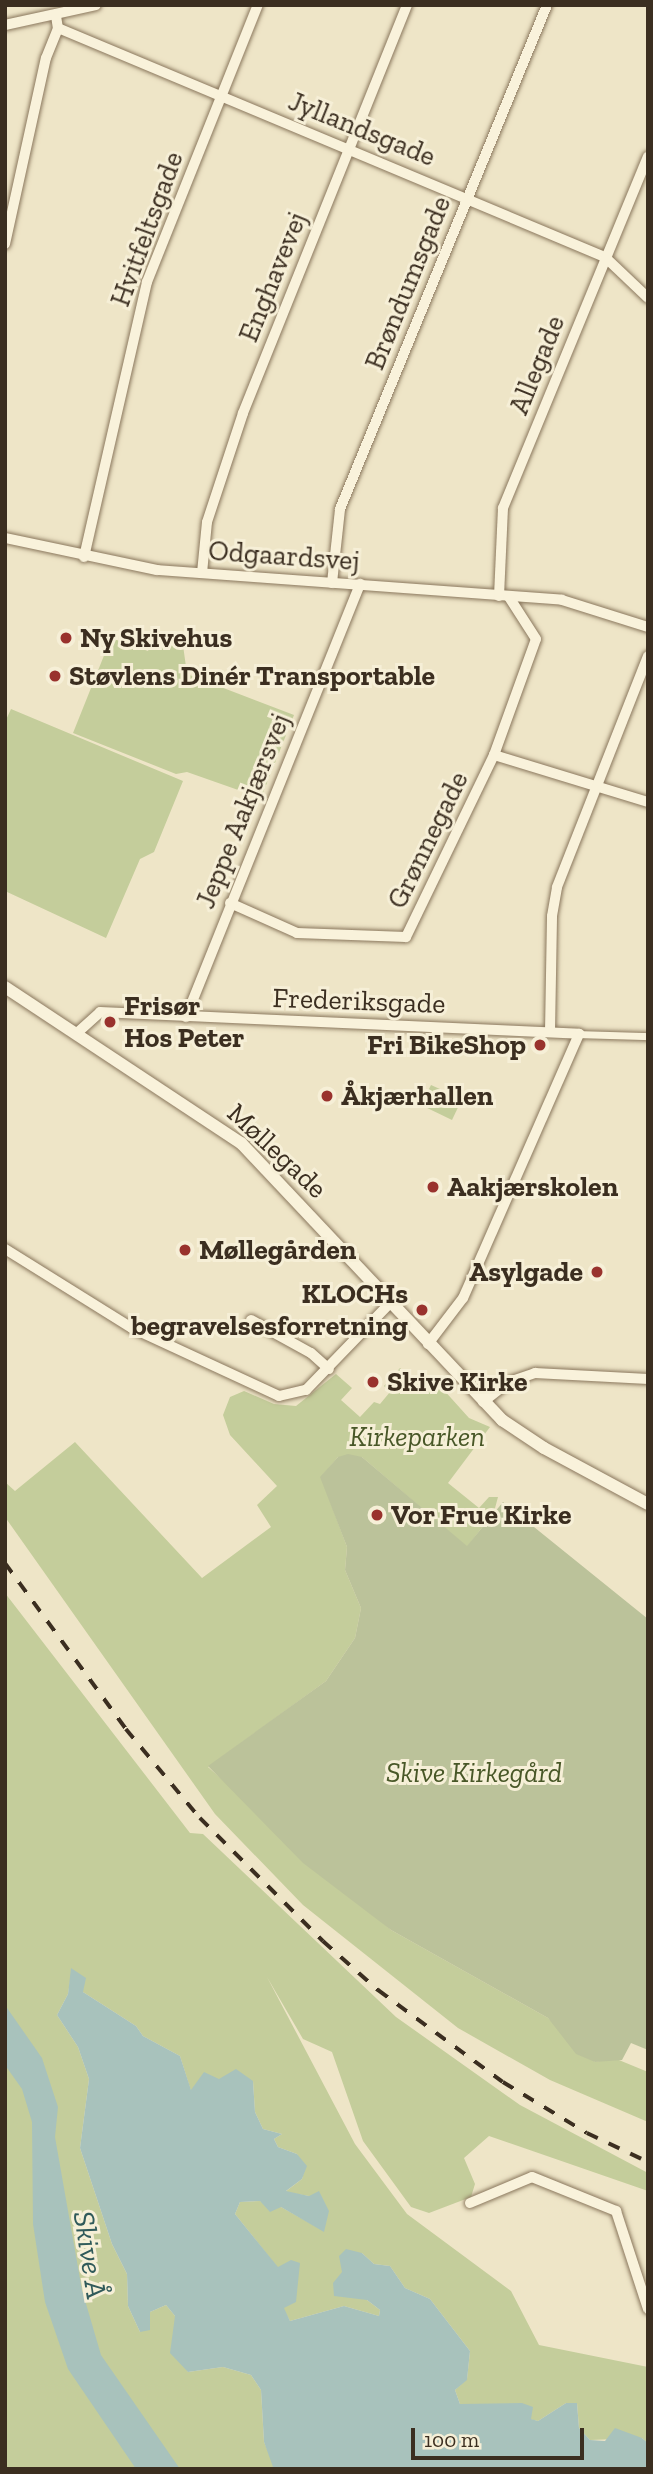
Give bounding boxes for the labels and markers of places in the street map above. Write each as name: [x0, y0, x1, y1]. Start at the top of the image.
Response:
place label: Ny Skivehus: [80, 621, 233, 655]
marker: Ny Skivehus: [58, 630, 74, 646]
place label: Støvlens Dinér Transportable: [69, 659, 436, 693]
marker: Støvlens Dinér Transportable: [47, 668, 63, 684]
place label: Frisør Hos Peter: [124, 989, 244, 1055]
marker: Frisør Hos Peter: [102, 1014, 118, 1030]
place label: Fri BikeShop: [367, 1028, 526, 1062]
marker: Fri BikeShop: [532, 1037, 548, 1053]
place label: Åkjærhallen: [341, 1079, 493, 1113]
marker: Åkjærhallen: [319, 1088, 335, 1104]
place label: Aakjærskolen: [447, 1170, 618, 1204]
marker: Aakjærskolen: [425, 1179, 441, 1195]
place label: Møllegården: [199, 1233, 356, 1267]
marker: Møllegården: [177, 1242, 193, 1258]
place label: Asylgade: [469, 1255, 583, 1289]
marker: Asylgade: [589, 1264, 605, 1280]
place label: KLOCHs begravelsesforretning: [131, 1277, 408, 1343]
marker: KLOCHs begravelsesforretning: [414, 1302, 430, 1318]
place label: Skive Kirke: [387, 1365, 527, 1399]
marker: Skive Kirke: [365, 1374, 381, 1390]
place label: Vor Frue Kirke: [391, 1498, 572, 1532]
marker: Vor Frue Kirke: [369, 1507, 385, 1523]

